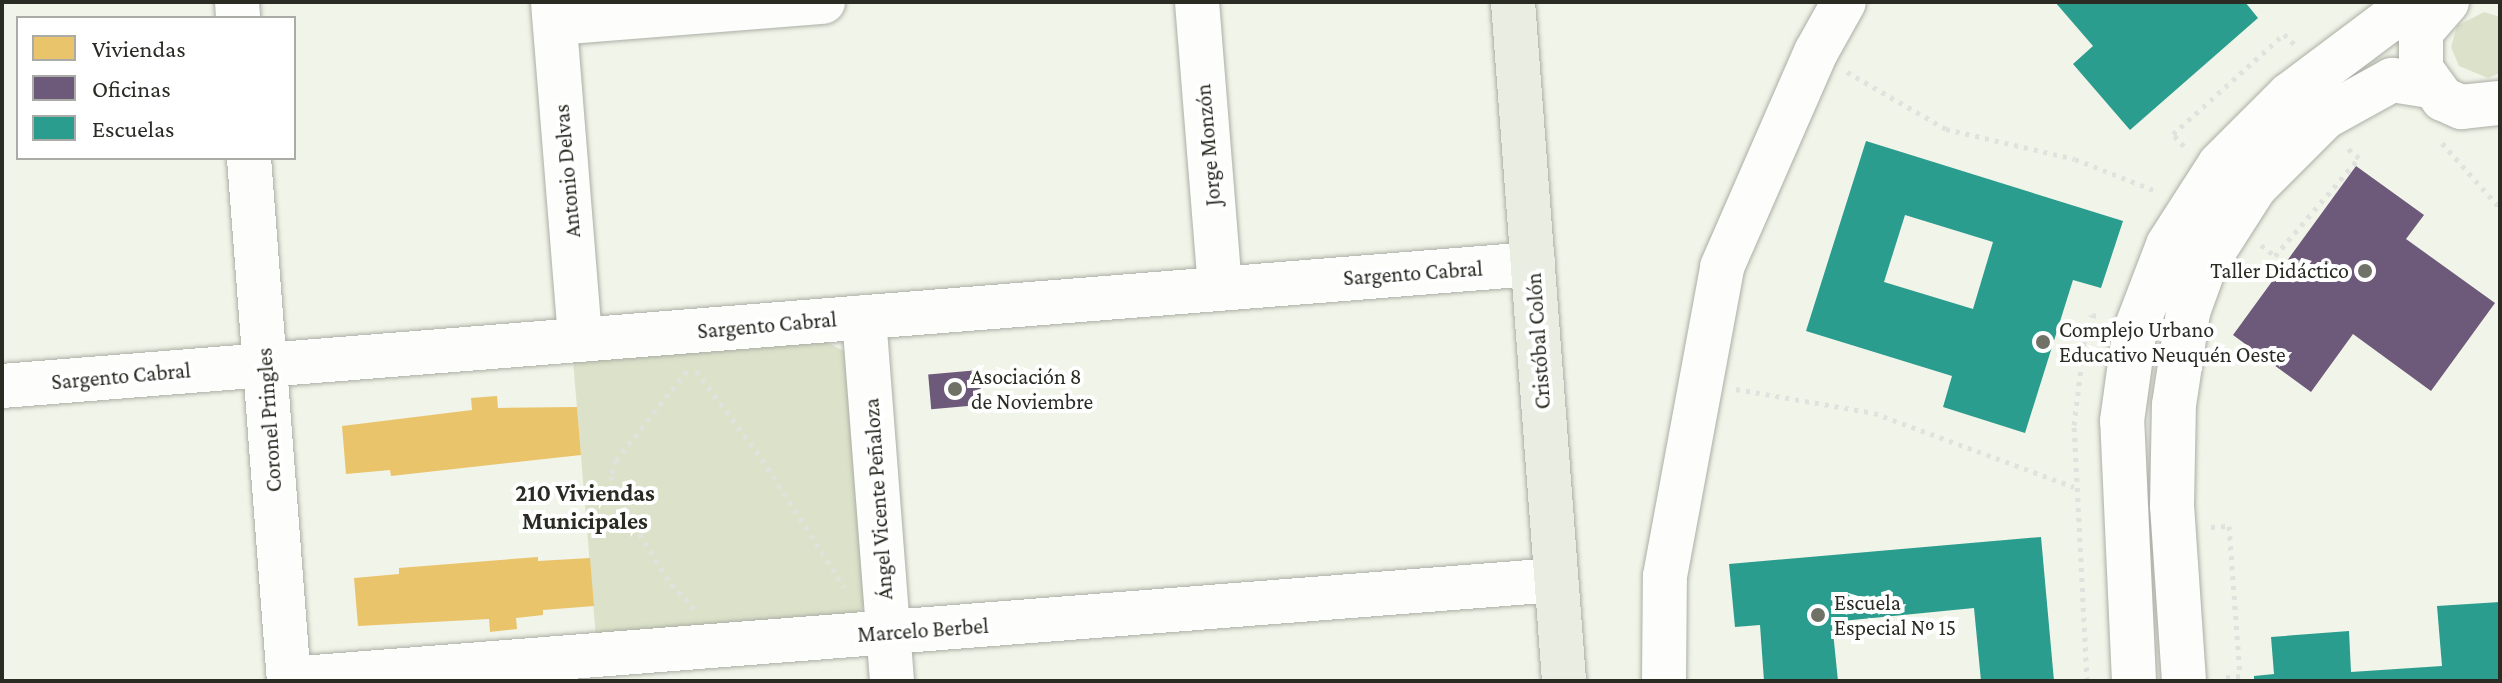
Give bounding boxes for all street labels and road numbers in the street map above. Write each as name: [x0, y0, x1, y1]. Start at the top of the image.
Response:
street label: Jorge Monzón: [1190, 83, 1226, 207]
street label: Antonio Delvas: [548, 103, 586, 239]
street label: Sargento Cabral: [1342, 255, 1484, 291]
street label: Cristóbal Colón: [1520, 272, 1556, 410]
street label: Sargento Cabral: [696, 306, 838, 344]
street label: Coronel Pringles: [251, 347, 287, 493]
street label: Sargento Cabral: [50, 357, 192, 395]
street label: Ángel Vicente Peñaloza: [858, 397, 898, 601]
street label: Marcelo Berbel: [857, 612, 989, 648]

